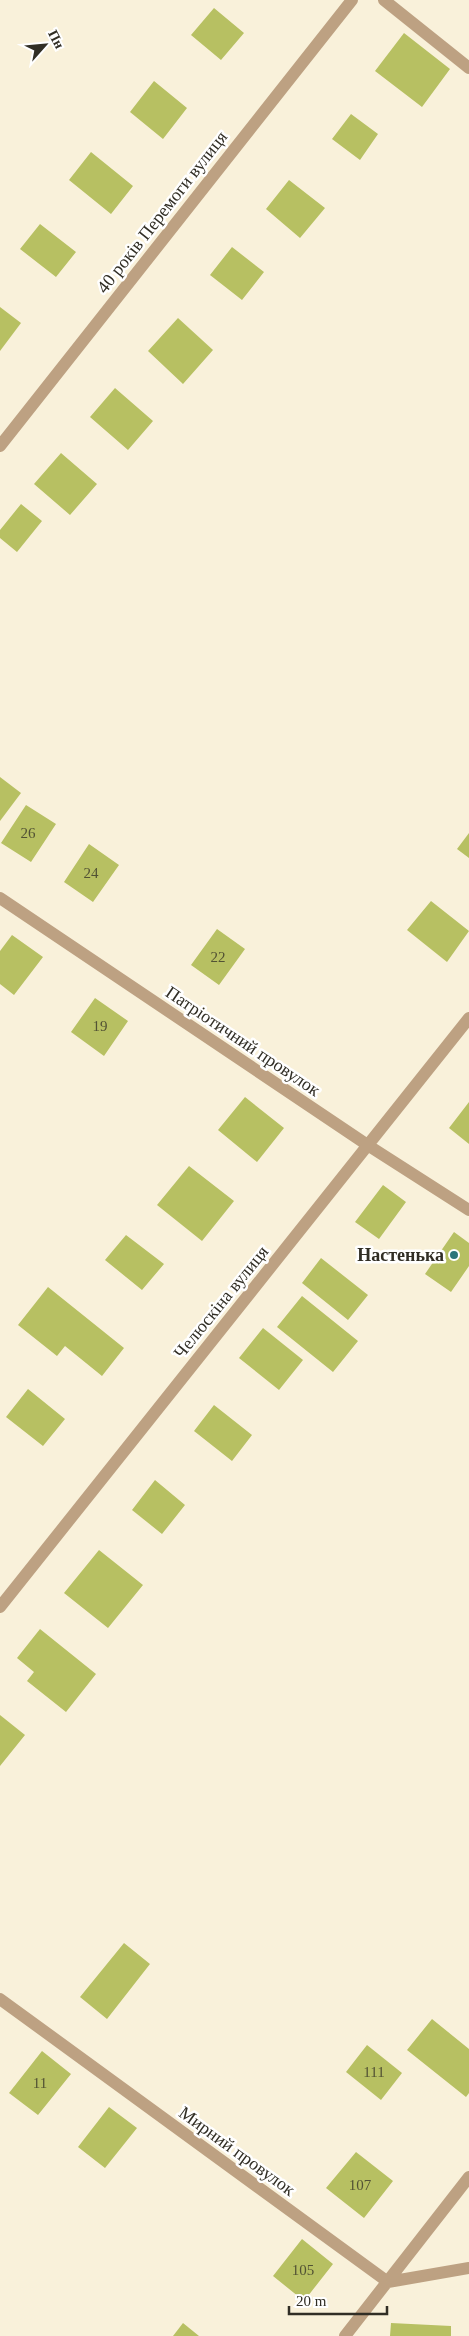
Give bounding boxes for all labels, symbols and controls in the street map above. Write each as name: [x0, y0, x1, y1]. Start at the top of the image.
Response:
north arrow: [20, 20, 70, 70]
text: Пн: [45, 27, 67, 51]
street label: 40 років Перемоги вулиця: [93, 127, 231, 297]
house number: 26: [21, 825, 36, 841]
house number: 24: [84, 865, 99, 881]
house number: 22: [211, 949, 226, 965]
street label: Патріотичний провулок: [162, 982, 324, 1100]
house number: 19: [93, 1018, 108, 1034]
street label: Челюскіна вулиця: [170, 1242, 272, 1362]
place label: Настенька: [357, 1245, 444, 1265]
marker: Настенька: [448, 1249, 460, 1261]
house number: 111: [363, 2064, 385, 2080]
house number: 11: [33, 2075, 47, 2091]
street label: Мирний провулок: [175, 2102, 299, 2200]
house number: 107: [349, 2177, 372, 2193]
house number: 105: [292, 2262, 314, 2278]
scale bar: [289, 2284, 386, 2316]
text: 20 m: [296, 2293, 327, 2309]

